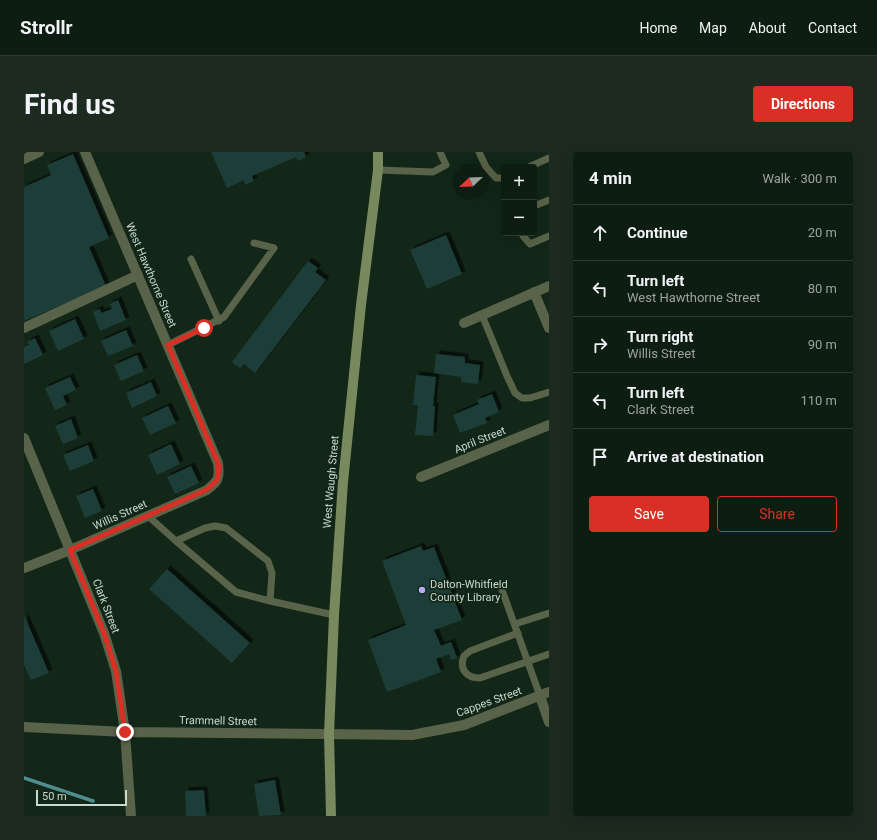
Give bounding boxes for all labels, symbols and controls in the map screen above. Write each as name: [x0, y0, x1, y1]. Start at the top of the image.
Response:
text: Strollr: [20, 16, 73, 39]
text: Home: [639, 20, 677, 36]
text: Map: [699, 20, 727, 36]
text: About: [749, 20, 786, 36]
text: Contact: [808, 20, 857, 36]
button: Directions: [753, 86, 853, 122]
text: Find us: [24, 88, 115, 121]
north arrow: [453, 164, 489, 200]
map controls: [501, 164, 537, 236]
button: +: [501, 164, 537, 200]
text: 4 min: [589, 168, 632, 188]
text: Walk · 300 m: [762, 171, 837, 186]
button: −: [501, 200, 537, 236]
street label: West Hawthorne Street: [123, 221, 179, 330]
icon: ahead: [589, 222, 611, 244]
text: Continue: [627, 224, 688, 242]
text: 20 m: [808, 225, 837, 240]
text: Turn left: [627, 272, 684, 290]
icon: left: [589, 278, 611, 300]
text: 80 m: [808, 281, 837, 296]
text: West Hawthorne Street: [627, 290, 760, 305]
route start: [195, 319, 213, 337]
text: Turn right: [627, 328, 693, 346]
icon: right: [589, 334, 611, 356]
text: 90 m: [808, 337, 837, 352]
text: Willis Street: [627, 346, 695, 361]
text: Turn left: [627, 384, 684, 402]
icon: left: [589, 390, 611, 412]
text: 110 m: [800, 393, 837, 408]
text: Clark Street: [627, 402, 694, 417]
street label: April Street: [452, 424, 508, 456]
street label: West Waugh Street: [320, 435, 342, 529]
icon: arrive: [589, 446, 611, 468]
text: Arrive at destination: [627, 448, 764, 466]
button: Save: [589, 496, 709, 532]
button: Share: [717, 496, 837, 532]
street label: Willis Street: [91, 497, 149, 533]
street label: Clark Street: [90, 577, 122, 635]
place label: Dalton-Whitfield County Library: [430, 578, 508, 604]
marker: Dalton-Whitfield County Library: [417, 585, 427, 595]
street label: Cappes Street: [454, 684, 524, 720]
street label: Trammell Street: [179, 714, 257, 728]
route end: [116, 723, 134, 741]
scale bar: [36, 788, 127, 807]
text: 50 m: [42, 790, 67, 803]

